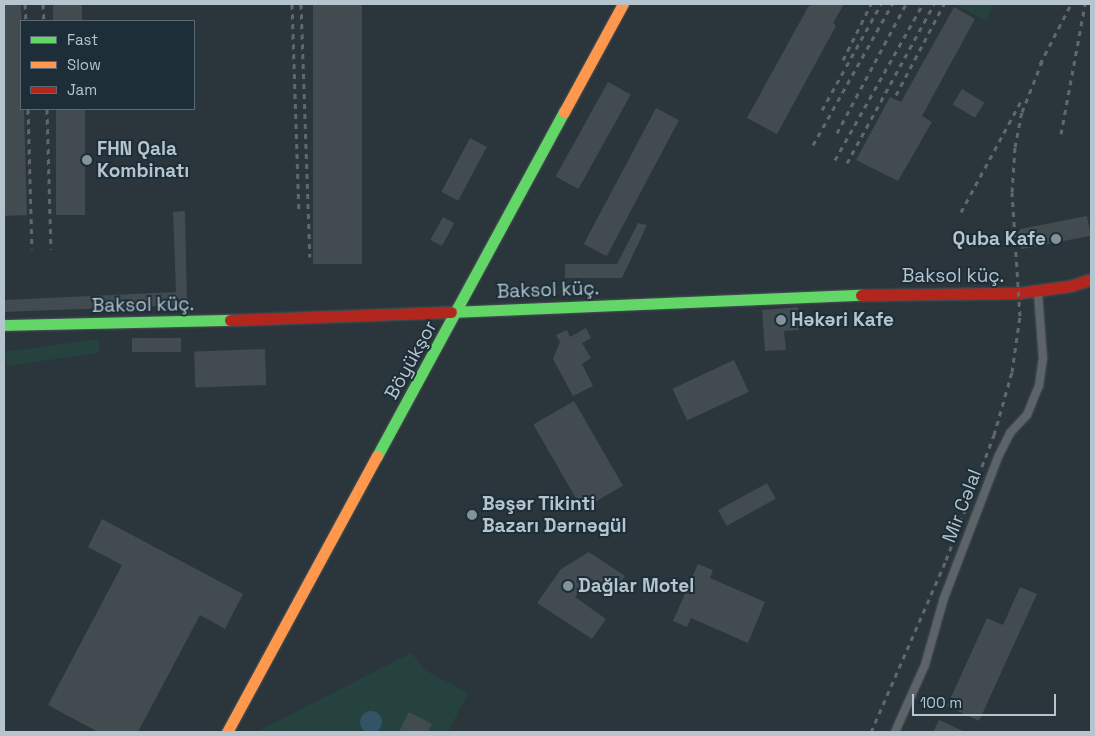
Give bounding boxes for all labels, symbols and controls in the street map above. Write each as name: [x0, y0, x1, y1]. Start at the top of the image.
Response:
legend: [20, 20, 195, 110]
text: Fast: [67, 30, 98, 49]
text: Slow: [67, 55, 101, 74]
text: Jam: [67, 80, 97, 99]
place label: FHN Qala Kombinatı: [97, 138, 189, 182]
marker: FHN Qala Kombinatı: [81, 154, 93, 166]
place label: Quba Kafe: [952, 228, 1046, 250]
marker: Quba Kafe: [1050, 233, 1062, 245]
street label: Baksol küç.: [902, 265, 1004, 287]
street label: Baksol küç.: [496, 277, 600, 303]
street label: Baksol küç.: [91, 293, 195, 317]
place label: Həkəri Kafe: [791, 309, 894, 331]
marker: Həkəri Kafe: [775, 314, 787, 326]
street label: Böyükşor: [380, 317, 442, 403]
street label: Mir Cəlal: [938, 466, 986, 546]
place label: Bəşər Tikinti Bazarı Dərnəgül: [482, 493, 627, 537]
marker: Bəşər Tikinti Bazarı Dərnəgül: [466, 509, 478, 521]
place label: Dağlar Motel: [578, 575, 694, 597]
marker: Dağlar Motel: [562, 580, 574, 592]
scale bar: [915, 684, 1059, 716]
text: 100 m: [920, 693, 962, 712]

